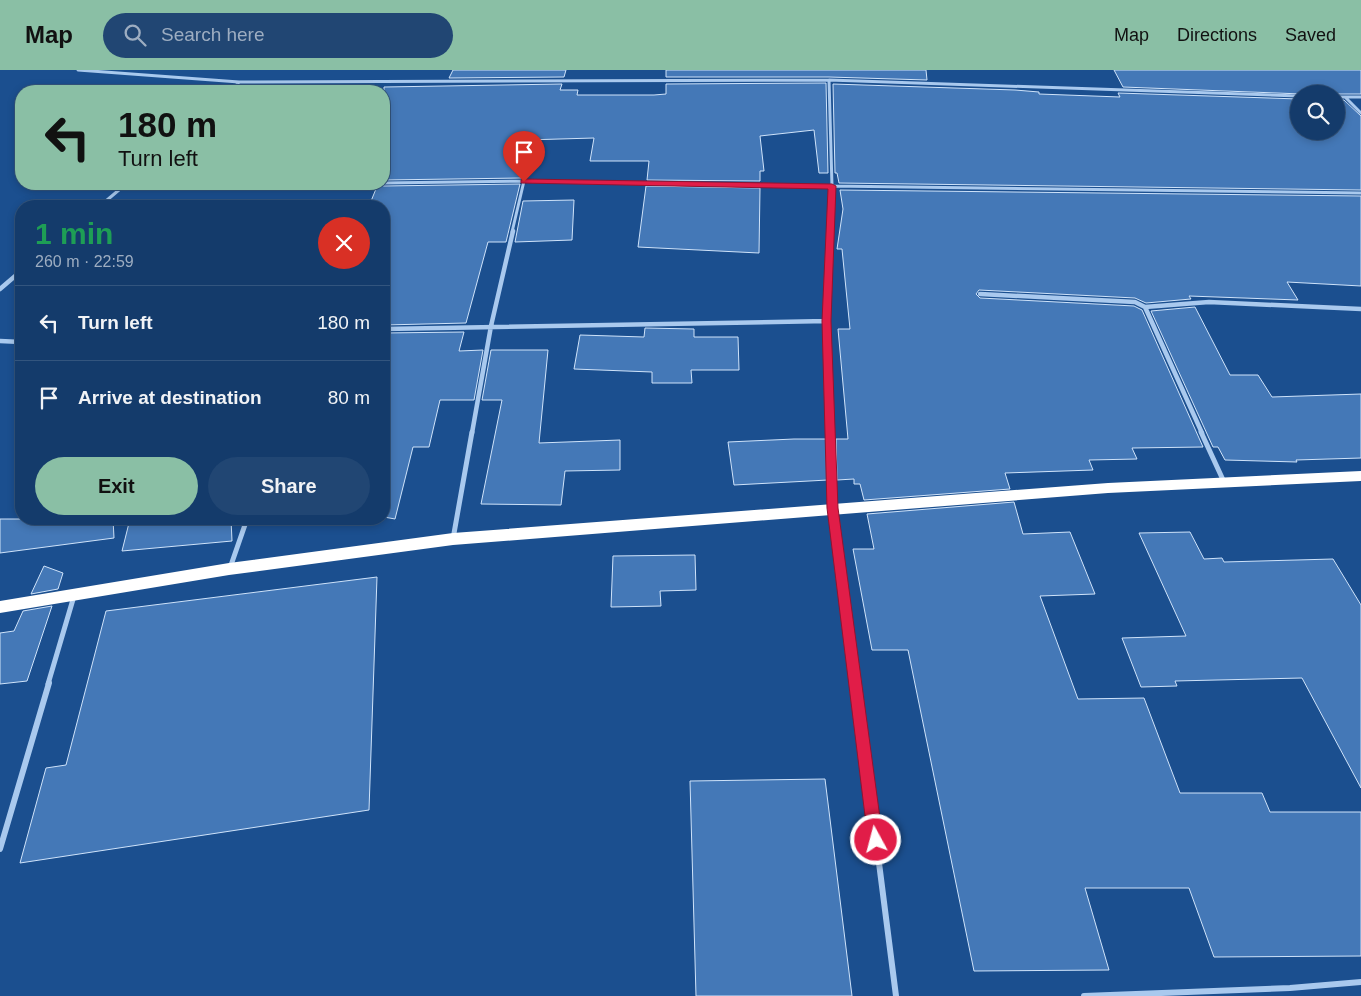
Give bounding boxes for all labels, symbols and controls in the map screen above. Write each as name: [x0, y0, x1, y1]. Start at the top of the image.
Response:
search box: [103, 13, 453, 58]
text: Map: [25, 21, 73, 48]
icon: search: [121, 21, 149, 49]
text: Search here: [161, 24, 265, 45]
text: Map: [1114, 25, 1149, 45]
text: Directions: [1177, 25, 1257, 45]
text: Saved: [1285, 25, 1336, 45]
map controls: [1290, 85, 1345, 140]
button: search: [1290, 85, 1345, 140]
icon: left: [35, 105, 100, 170]
text: 180 m: [118, 105, 217, 144]
pin: [503, 131, 545, 182]
icon: arrive: [510, 138, 538, 166]
text: Turn left: [118, 146, 198, 171]
text: 1 min: [35, 217, 113, 250]
button: close: [318, 217, 370, 269]
text: 260 m · 22:59: [35, 253, 134, 270]
icon: left: [35, 309, 63, 337]
text: Turn left: [78, 312, 153, 333]
text: 180 m: [317, 312, 370, 333]
icon: arrive: [35, 384, 63, 412]
text: Arrive at destination: [78, 387, 262, 408]
text: 80 m: [328, 387, 370, 408]
button: Exit: [35, 457, 198, 515]
button: Share: [208, 457, 370, 515]
position arrow: [849, 813, 901, 865]

